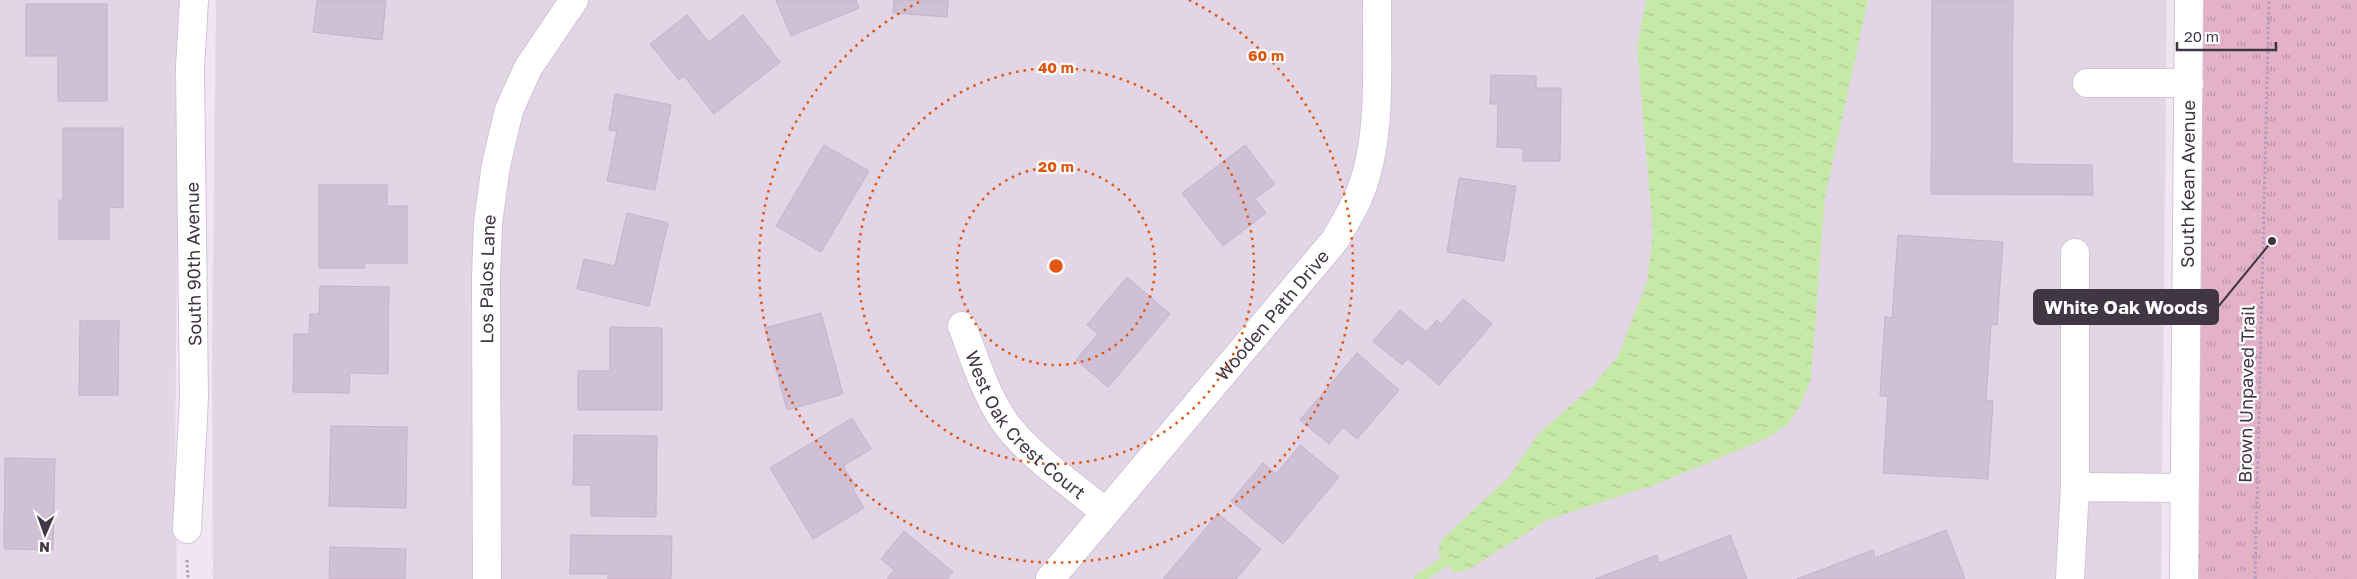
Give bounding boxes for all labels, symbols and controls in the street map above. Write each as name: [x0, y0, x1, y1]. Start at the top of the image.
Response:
scale bar: [2177, 20, 2276, 52]
text: 20 m: [2184, 27, 2219, 45]
text: 60 m: [1248, 46, 1284, 64]
text: 40 m: [1038, 58, 1074, 76]
street label: South Kean Avenue: [2176, 100, 2199, 268]
text: 20 m: [1038, 157, 1074, 175]
street label: South 90th Avenue: [181, 182, 205, 346]
street label: Los Palos Lane: [475, 213, 500, 344]
street label: Wooden Path Drive: [1211, 245, 1333, 385]
centre of rings: [1047, 257, 1065, 275]
callout: White Oak Woods: [2034, 290, 2218, 324]
text: White Oak Woods: [2044, 295, 2208, 318]
street label: Brown Unpaved Trail: [2233, 305, 2259, 483]
street label: West Oak Crest Court: [961, 348, 1090, 503]
north arrow: [20, 509, 70, 559]
text: N: [39, 539, 50, 556]

